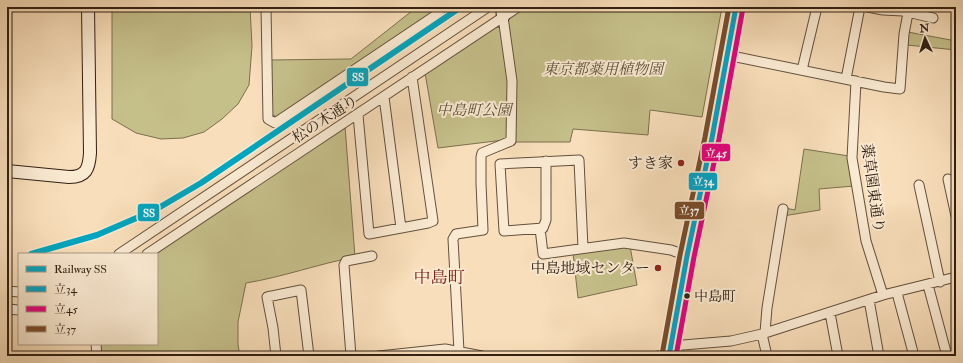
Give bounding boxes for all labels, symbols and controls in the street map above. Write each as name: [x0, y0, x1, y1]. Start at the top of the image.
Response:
north arrow: [905, 18, 945, 58]
text: N: [918, 22, 931, 35]
park label: 東京都薬用植物園: [543, 60, 666, 79]
line badge: SS: [346, 67, 369, 87]
text: SS: [352, 71, 364, 84]
street label: 松の木通り: [289, 91, 362, 148]
park label: 中島町公園: [436, 101, 514, 120]
street label: 薬草園東通り: [857, 142, 888, 234]
line badge: 立45: [701, 143, 731, 162]
text: 立45: [705, 147, 727, 161]
place label: すき家: [628, 154, 673, 173]
marker: すき家: [676, 158, 686, 168]
line badge: 立34: [688, 172, 718, 191]
text: 立34: [692, 175, 715, 189]
line badge: 立37: [674, 201, 705, 220]
line badge: SS: [137, 203, 160, 222]
text: 立37: [679, 204, 700, 217]
text: SS: [143, 207, 155, 220]
legend: [18, 253, 158, 345]
place label: 中島地域センター: [531, 259, 650, 278]
text: Railway SS: [54, 262, 107, 277]
marker: 中島地域センター: [653, 263, 663, 273]
district label: 中島町: [414, 267, 465, 288]
text: 立34: [54, 282, 78, 297]
place label: 中島町: [694, 288, 736, 305]
marker: 中島町: [682, 291, 692, 301]
text: 立45: [54, 302, 78, 317]
text: 立37: [54, 322, 77, 337]

